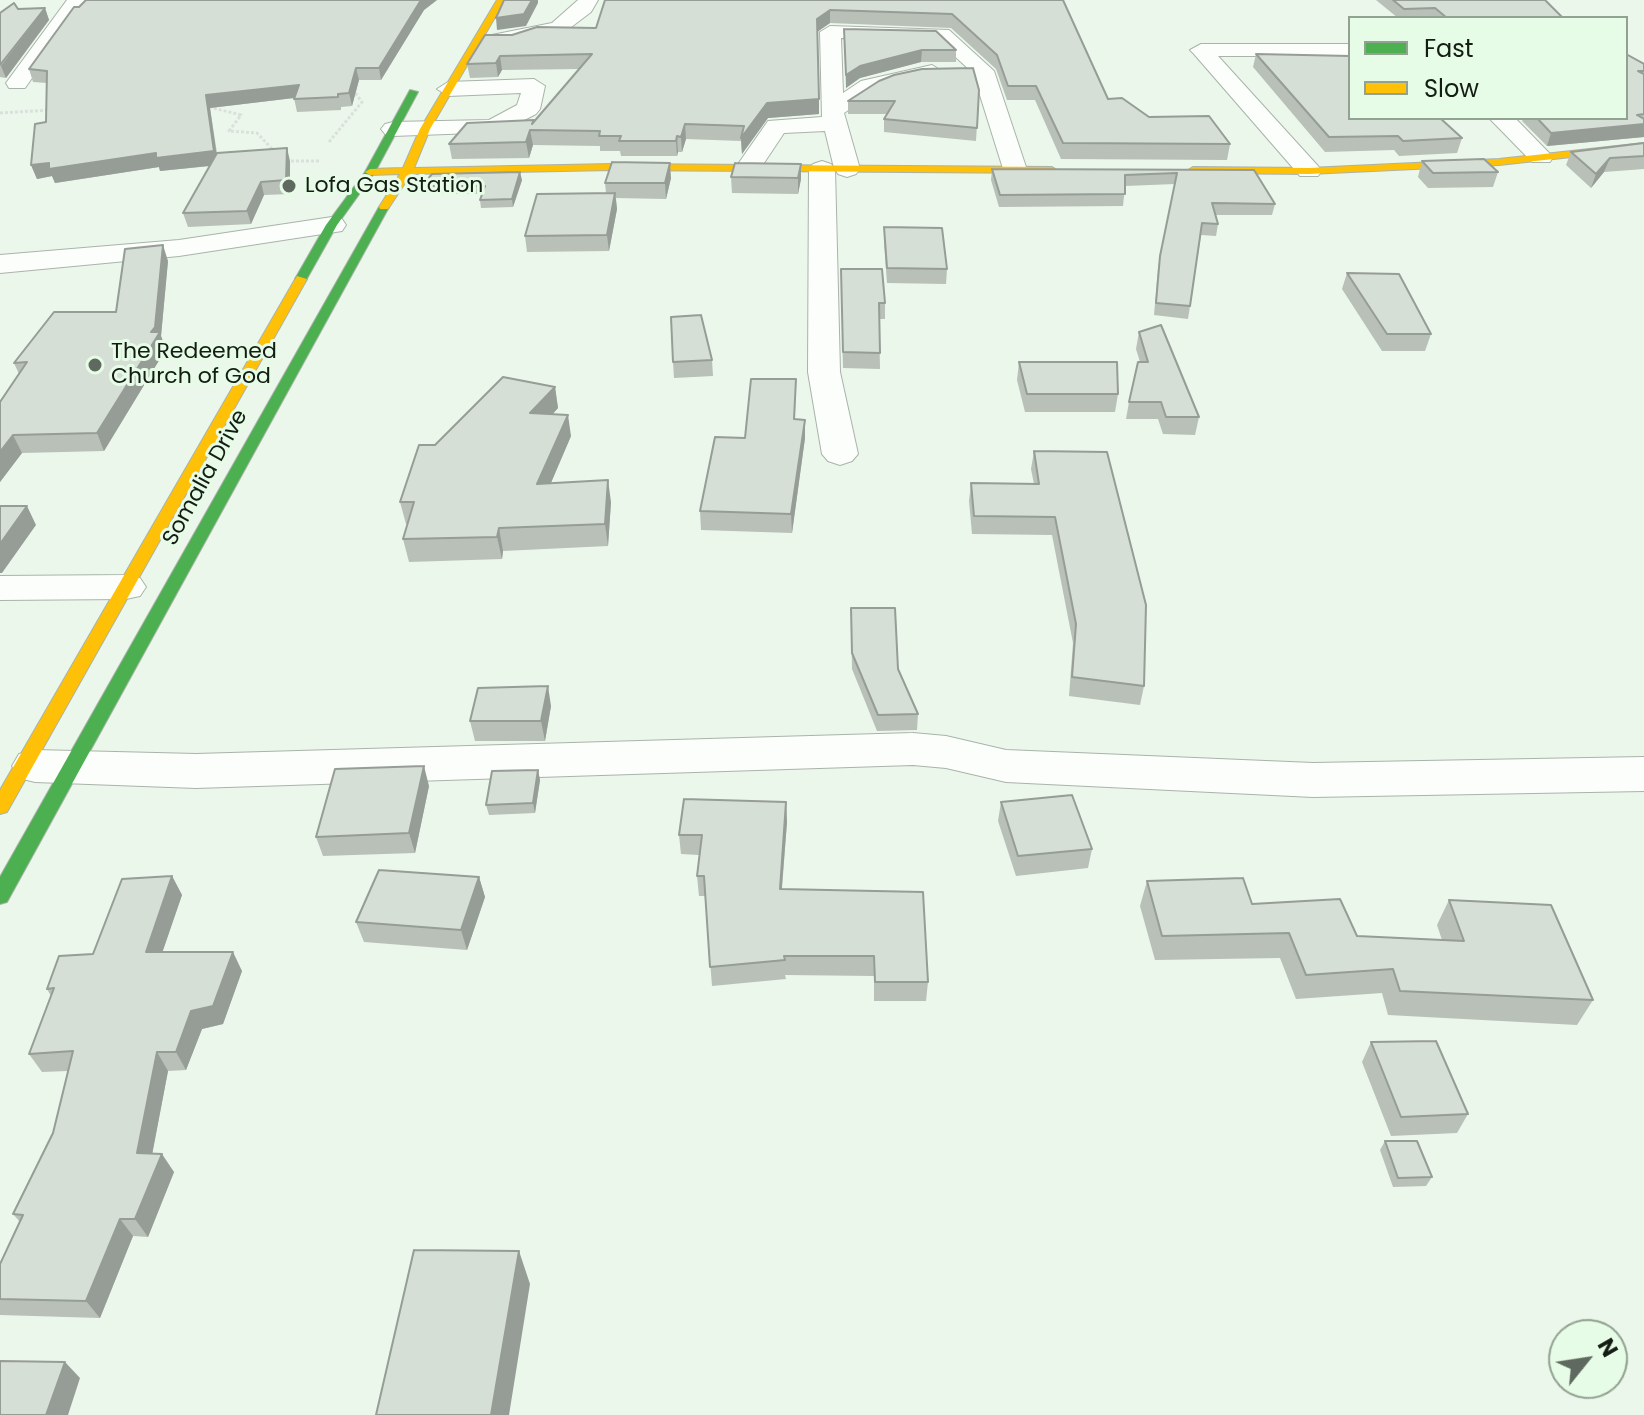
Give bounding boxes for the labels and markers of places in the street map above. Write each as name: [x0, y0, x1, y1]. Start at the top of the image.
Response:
place label: Lofa Gas Station: [305, 173, 483, 199]
marker: Lofa Gas Station: [280, 177, 298, 195]
place label: The Redeemed Church of God: [111, 339, 277, 390]
marker: The Redeemed Church of God: [86, 356, 104, 374]

